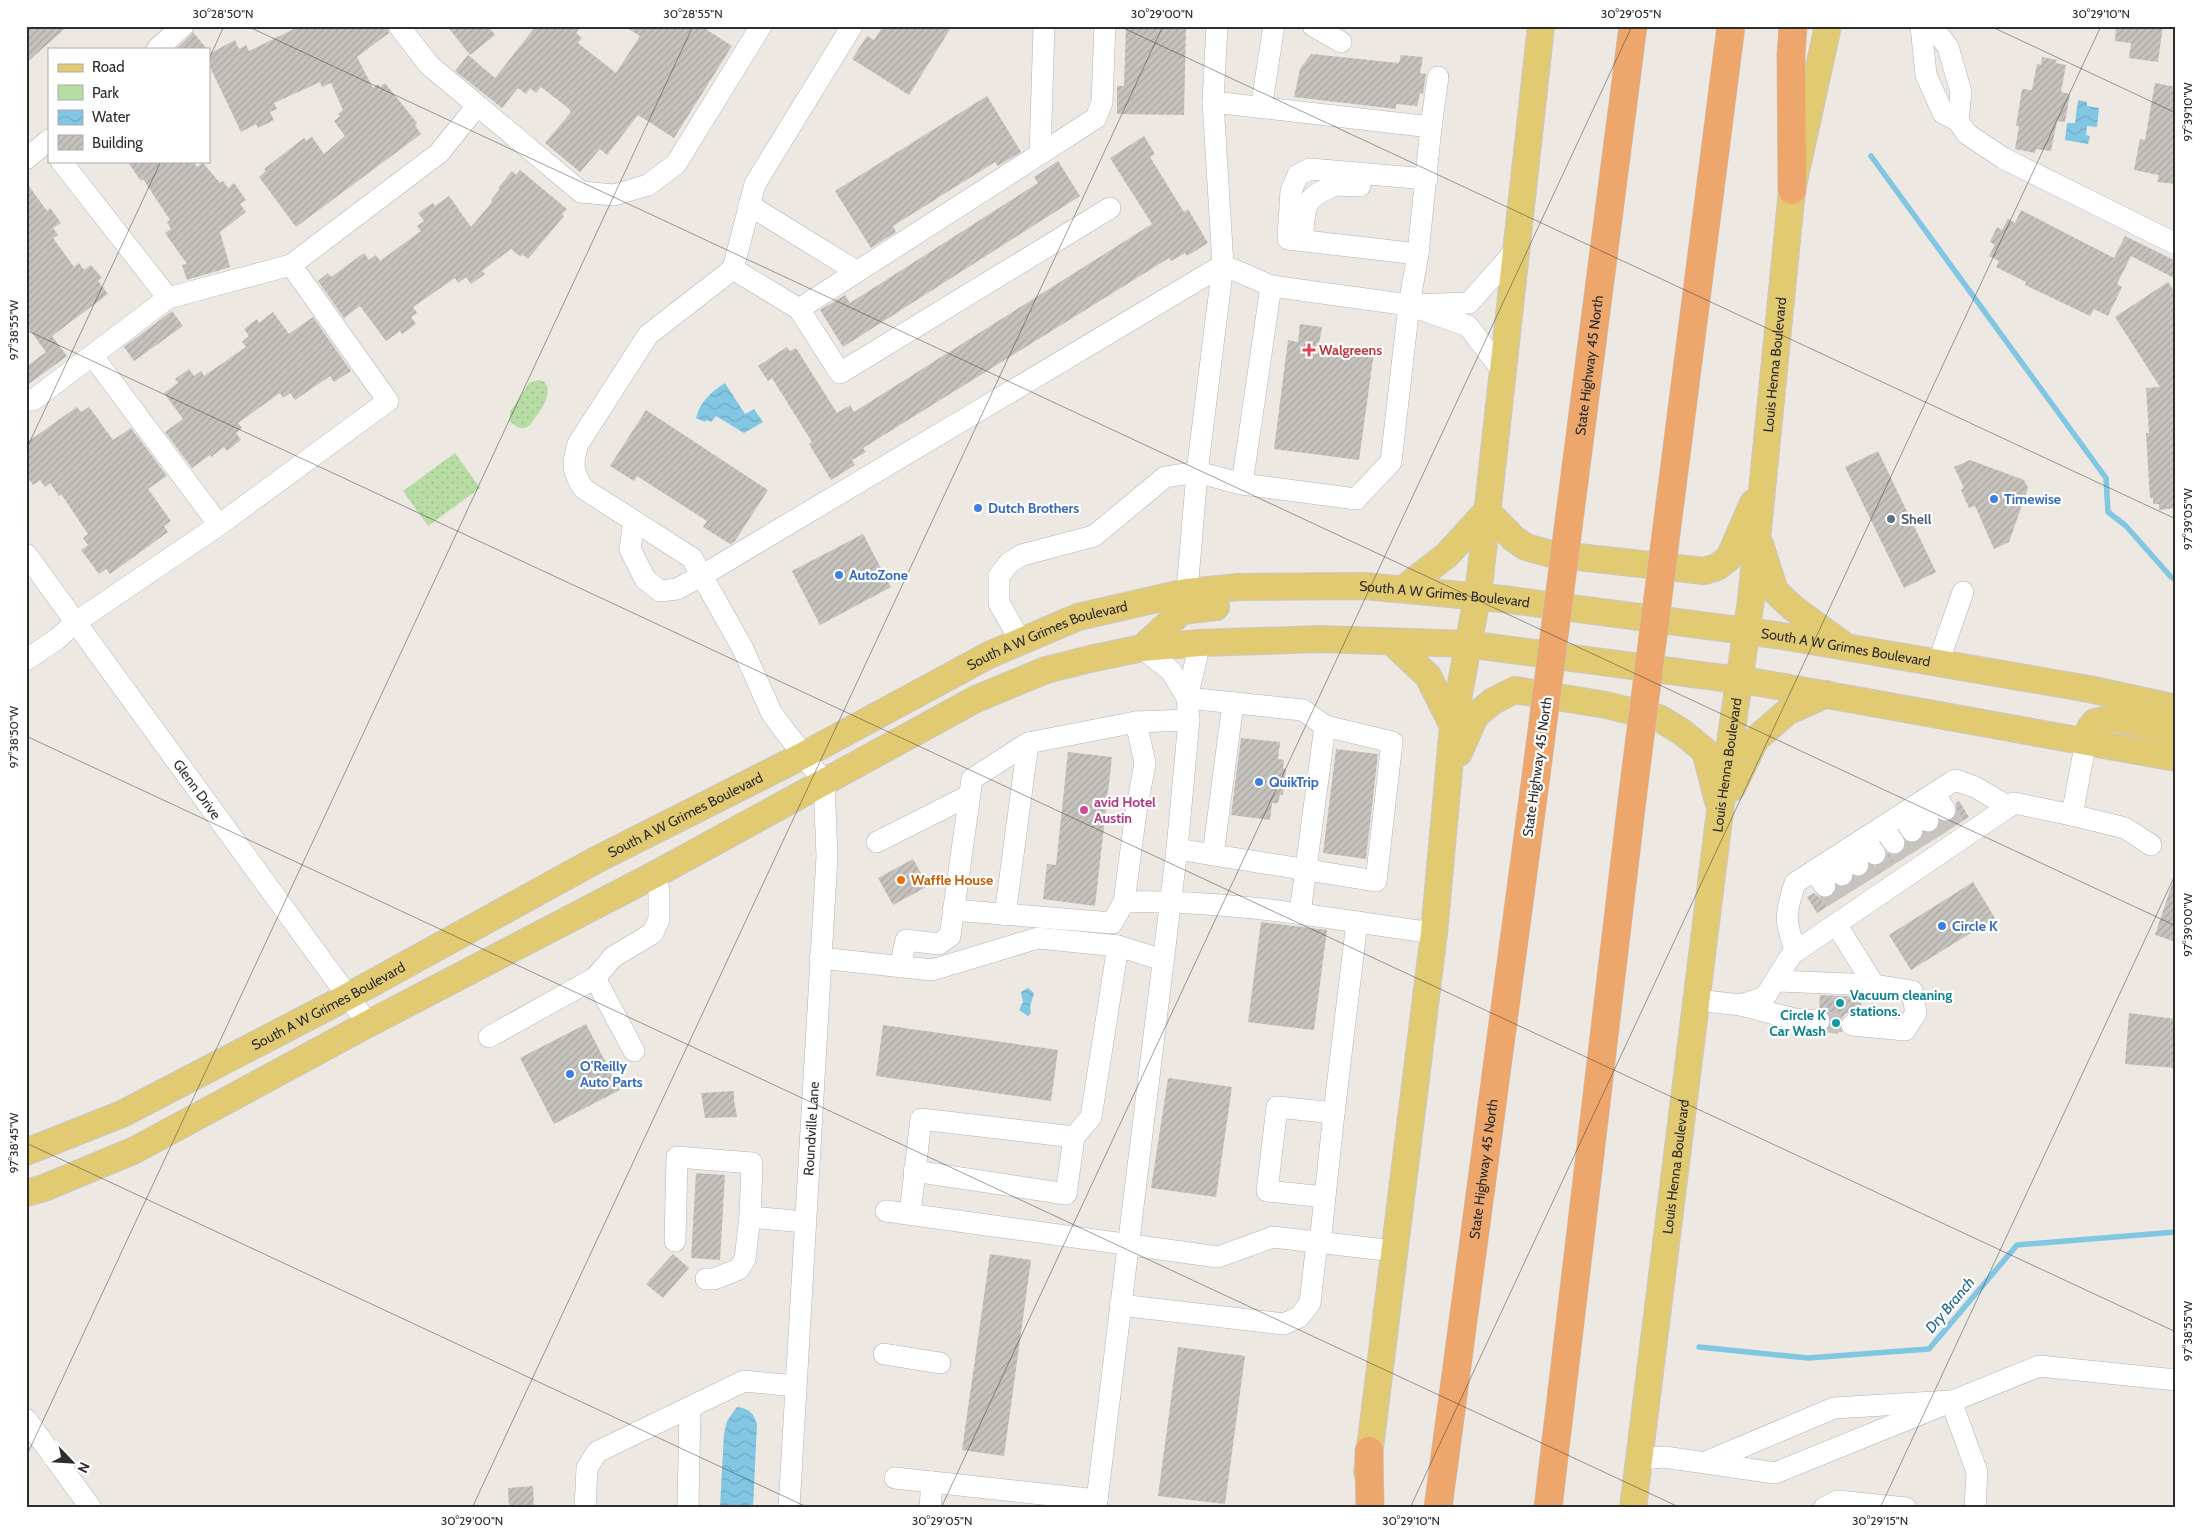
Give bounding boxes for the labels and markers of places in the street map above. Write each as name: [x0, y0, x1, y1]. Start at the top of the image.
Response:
place label: Walgreens: [1319, 341, 1382, 359]
marker: Walgreens: [1303, 344, 1315, 356]
place label: Timewise: [2004, 490, 2061, 508]
marker: Timewise: [1988, 493, 2000, 505]
place label: Dutch Brothers: [988, 499, 1079, 517]
marker: Dutch Brothers: [972, 502, 984, 514]
place label: Shell: [1901, 510, 1932, 528]
marker: Shell: [1885, 513, 1897, 525]
place label: AutoZone: [849, 566, 908, 584]
marker: AutoZone: [833, 569, 845, 581]
place label: QuikTrip: [1269, 773, 1319, 791]
marker: QuikTrip: [1253, 776, 1265, 788]
place label: avid Hotel Austin: [1094, 793, 1156, 827]
marker: avid Hotel Austin: [1078, 804, 1090, 816]
place label: Waffle House: [911, 871, 993, 889]
marker: Waffle House: [895, 874, 907, 886]
place label: Circle K: [1952, 917, 1998, 935]
marker: Circle K: [1936, 920, 1948, 932]
place label: Vacuum cleaning stations.: [1850, 986, 1952, 1020]
marker: Vacuum cleaning stations.: [1834, 997, 1846, 1009]
place label: Circle K Car Wash: [1769, 1006, 1826, 1040]
marker: Circle K Car Wash: [1830, 1017, 1842, 1029]
place label: O'Reilly Auto Parts: [580, 1057, 643, 1091]
marker: O'Reilly Auto Parts: [564, 1068, 576, 1080]

